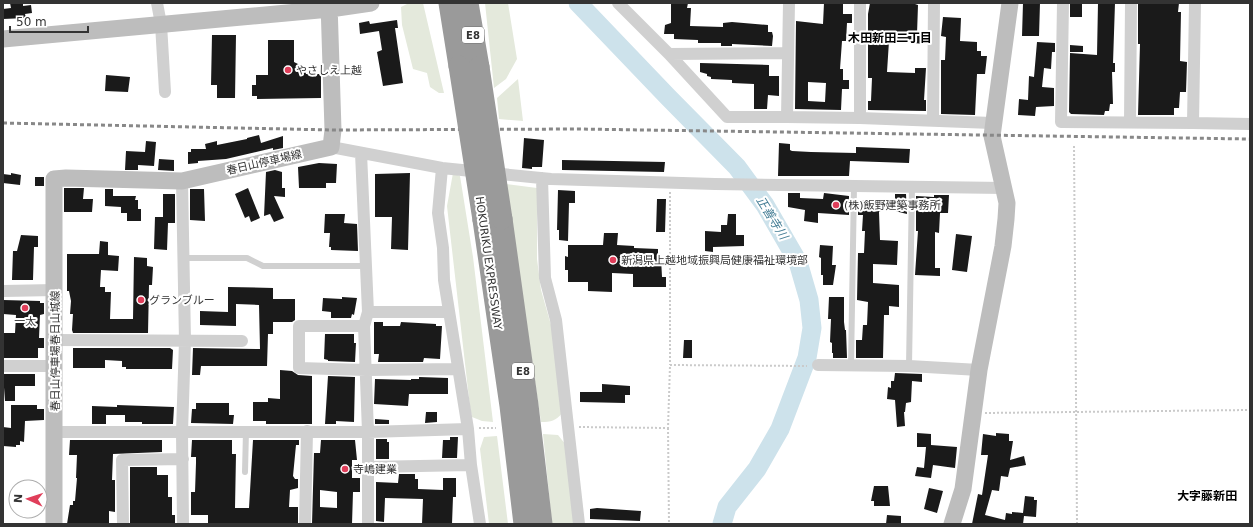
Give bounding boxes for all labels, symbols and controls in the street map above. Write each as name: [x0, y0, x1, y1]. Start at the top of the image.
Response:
scale bar: [10, 8, 88, 34]
text: 50 m: [16, 15, 47, 29]
road number: E8: [462, 27, 484, 43]
district label: 木田新田二丁目: [848, 31, 932, 45]
place label: やさしえ上越: [296, 64, 362, 77]
marker: やさしえ上越: [283, 65, 293, 75]
street label: 春日山停車場線: [225, 147, 303, 177]
water label: 正善寺川: [753, 194, 792, 244]
street label: HOKURIKU EXPRESSWAY: [473, 196, 504, 331]
place label: (株)飯野建築事務所: [844, 199, 942, 212]
marker: (株)飯野建築事務所: [831, 200, 841, 210]
place label: 新潟県上越地域振興局健康福祉環境部: [621, 254, 808, 267]
marker: 新潟県上越地域振興局健康福祉環境部: [608, 255, 618, 265]
street label: 春日山停車場春日山城線: [49, 291, 62, 412]
place label: グランブルー: [149, 294, 215, 307]
marker: グランブルー: [136, 295, 146, 305]
marker: 一太: [20, 303, 30, 313]
place label: 一太: [14, 315, 36, 328]
road number: E8: [512, 363, 534, 379]
place label: 寺嶋建業: [353, 463, 397, 476]
marker: 寺嶋建業: [340, 464, 350, 474]
north arrow: [8, 479, 48, 519]
district label: 大字藤新田: [1177, 489, 1237, 503]
text: N: [12, 494, 25, 503]

